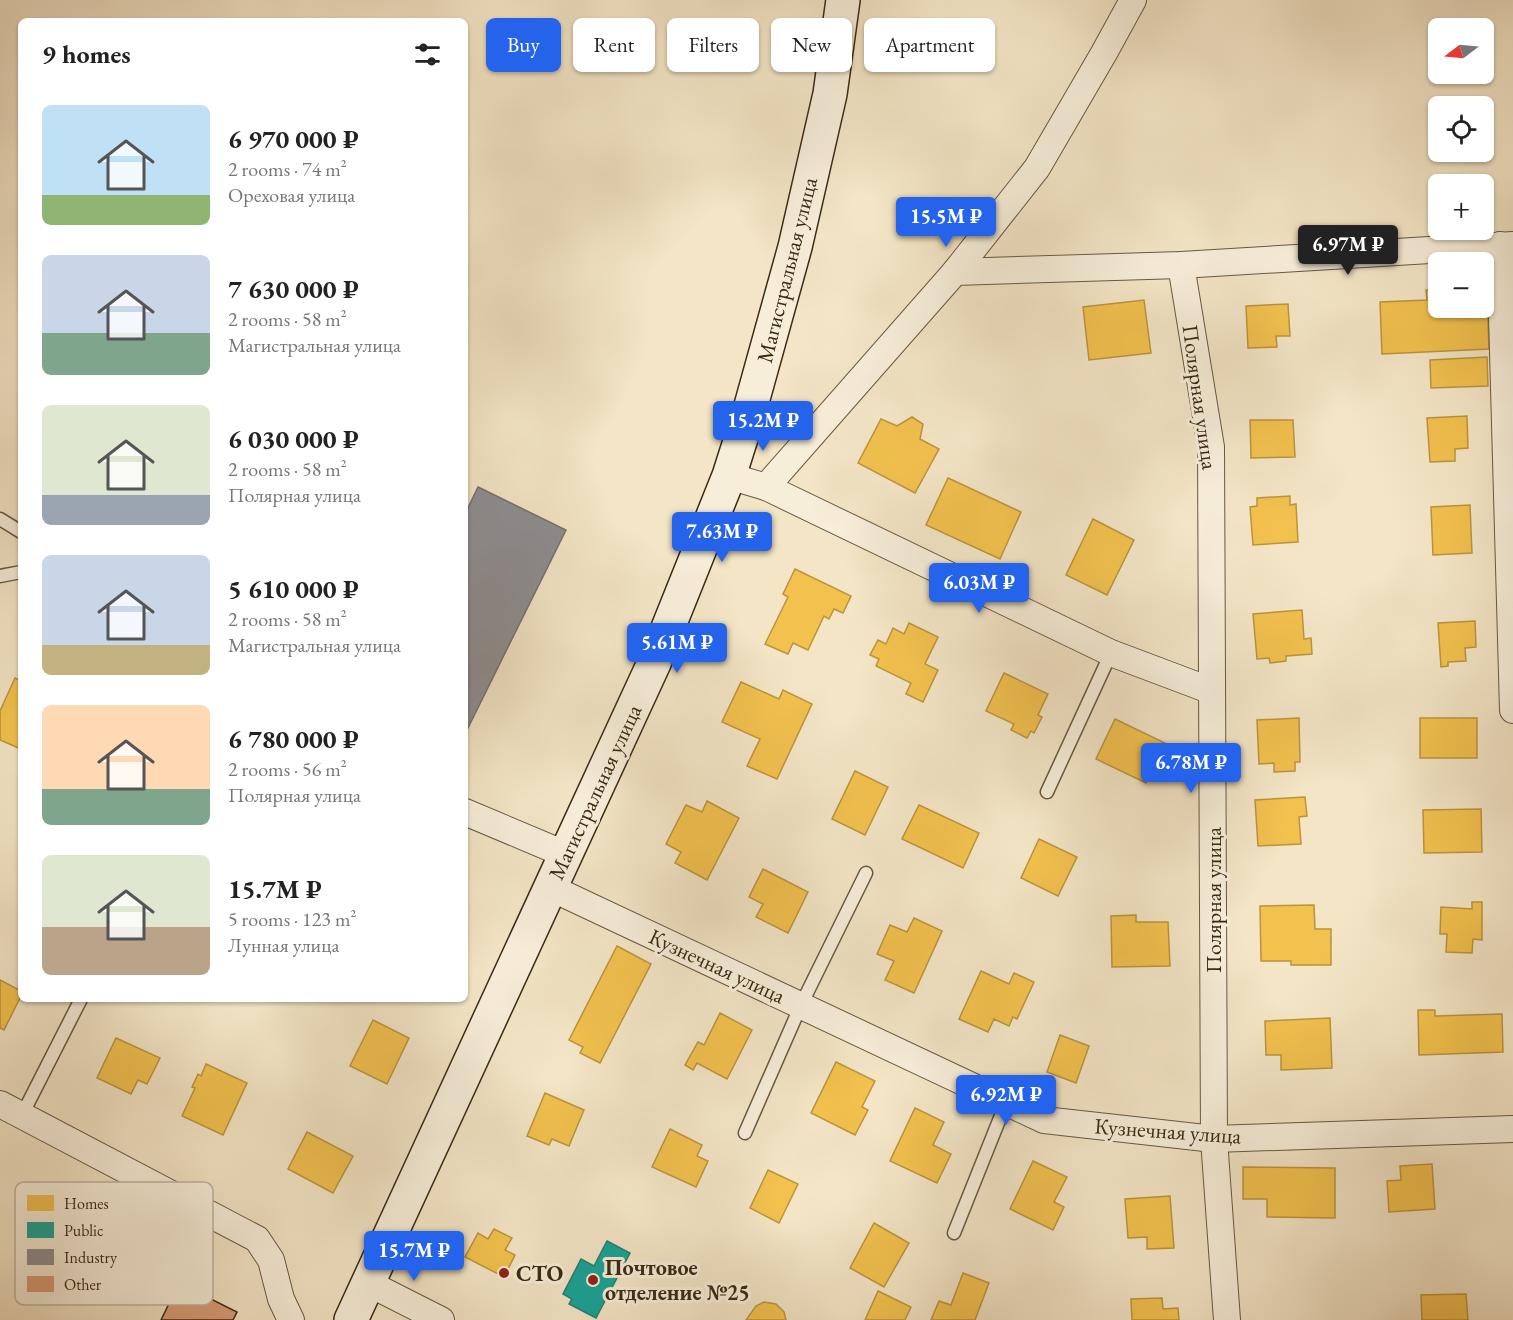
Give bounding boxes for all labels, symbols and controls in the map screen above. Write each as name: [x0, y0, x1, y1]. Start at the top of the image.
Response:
chip: Buy: [486, 18, 561, 72]
chip: Rent: [573, 18, 655, 72]
chip: Filters: [667, 18, 759, 72]
chip: New: [771, 18, 852, 72]
chip: Apartment: [864, 18, 995, 72]
north arrow: [1428, 18, 1494, 84]
map controls: [1428, 18, 1494, 318]
text: 9 homes: [42, 37, 131, 71]
icon: filters: [411, 38, 444, 71]
button: locate: [1428, 96, 1494, 162]
text: 6 970 000 ₽: [228, 122, 359, 156]
icon: home: [90, 129, 162, 201]
text: 2 rooms · 74 m²: [228, 156, 347, 182]
street label: Магистральная улица: [750, 174, 824, 366]
button: +: [1428, 174, 1494, 240]
text: Ореховая улица: [228, 182, 355, 208]
pin: 15.5M ₽: [891, 197, 1001, 248]
text: 15.5M ₽: [910, 203, 982, 229]
pin: 6.97M ₽: [1293, 225, 1403, 276]
text: 6.97M ₽: [1312, 231, 1384, 257]
button: −: [1428, 252, 1494, 318]
text: 7 630 000 ₽: [228, 272, 359, 306]
icon: home: [90, 279, 162, 351]
text: 2 rooms · 58 m²: [228, 306, 347, 332]
street label: Полярная улица: [1175, 323, 1225, 472]
text: Магистральная улица: [228, 332, 401, 358]
pin: 15.2M ₽: [708, 401, 818, 452]
text: 15.2M ₽: [727, 407, 799, 433]
text: 6 030 000 ₽: [228, 422, 359, 456]
icon: home: [90, 429, 162, 501]
text: 2 rooms · 58 m²: [228, 456, 347, 482]
text: Полярная улица: [228, 482, 361, 508]
pin: 7.63M ₽: [667, 512, 777, 563]
text: 7.63M ₽: [686, 518, 758, 544]
pin: 6.03M ₽: [924, 563, 1034, 614]
text: 6.03M ₽: [943, 569, 1015, 595]
text: 5 610 000 ₽: [228, 572, 359, 606]
icon: home: [90, 579, 162, 651]
text: 2 rooms · 58 m²: [228, 606, 347, 632]
pin: 5.61M ₽: [622, 623, 732, 674]
text: 5.61M ₽: [641, 629, 713, 655]
text: Магистральная улица: [228, 632, 401, 658]
street label: Магистральная улица: [542, 699, 648, 884]
text: 6 780 000 ₽: [228, 722, 359, 756]
icon: home: [90, 729, 162, 801]
pin: 6.78M ₽: [1136, 743, 1246, 794]
text: 6.78M ₽: [1155, 749, 1227, 775]
text: 2 rooms · 56 m²: [228, 756, 347, 782]
text: Полярная улица: [228, 782, 361, 808]
street label: Полярная улица: [1199, 827, 1228, 973]
text: 15.7M ₽: [228, 872, 322, 906]
icon: home: [90, 879, 162, 951]
text: 5 rooms · 123 m²: [228, 906, 356, 932]
street label: Кузнечная улица: [644, 922, 790, 1010]
text: Лунная улица: [228, 932, 339, 958]
pin: 6.92M ₽: [951, 1075, 1061, 1126]
text: 6.92M ₽: [970, 1081, 1042, 1107]
street label: Кузнечная улица: [1094, 1111, 1243, 1151]
legend: [15, 1182, 213, 1305]
text: Homes: [64, 1193, 109, 1214]
text: Public: [64, 1220, 104, 1241]
pin: 15.7M ₽: [359, 1231, 469, 1282]
text: 15.7M ₽: [378, 1237, 450, 1263]
text: Industry: [64, 1247, 118, 1268]
place label: Почтовое отделение №25: [605, 1253, 750, 1307]
place label: СТО: [516, 1259, 563, 1288]
marker: СТО: [497, 1266, 511, 1280]
marker: Почтовое отделение №25: [586, 1273, 600, 1287]
text: Other: [64, 1274, 102, 1295]

